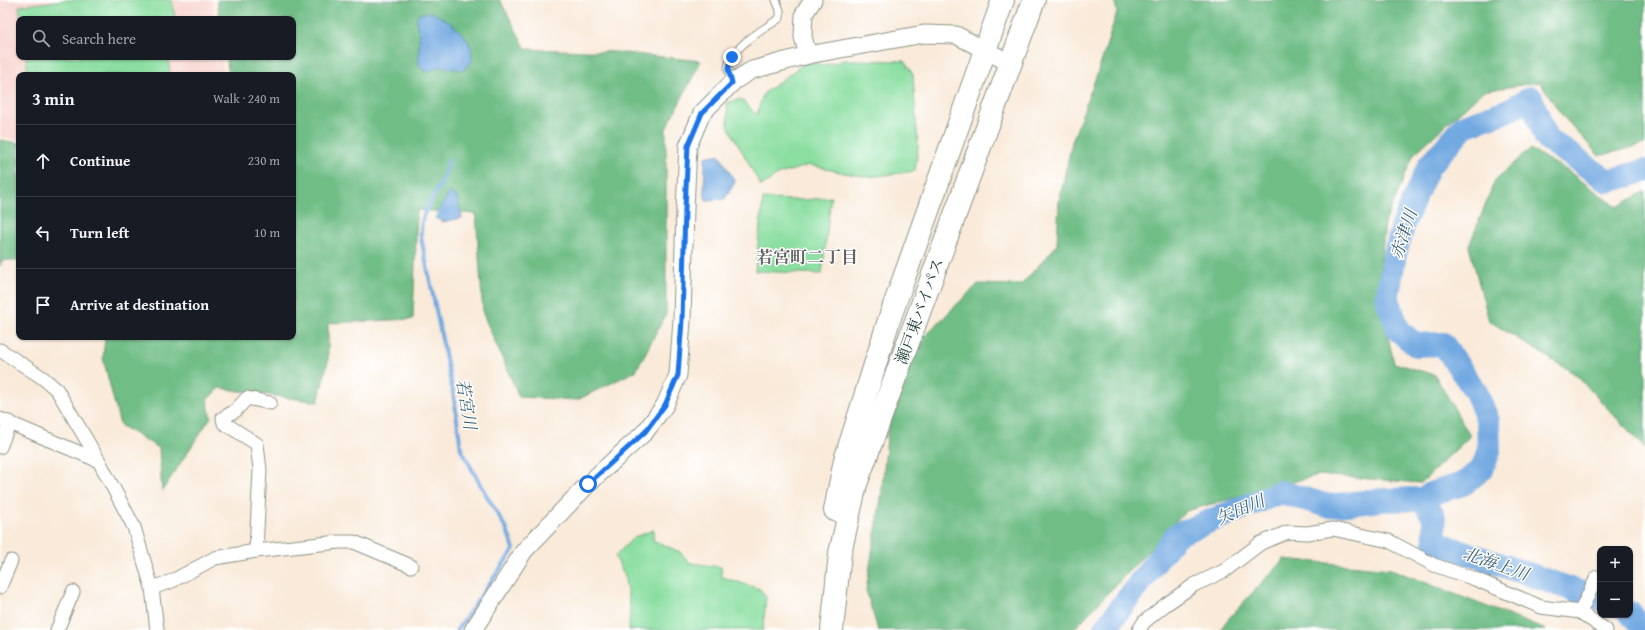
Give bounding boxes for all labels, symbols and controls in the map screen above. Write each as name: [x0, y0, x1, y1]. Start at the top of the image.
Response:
search box: [16, 16, 296, 60]
icon: search: [30, 27, 52, 49]
text: Search here: [62, 28, 136, 49]
route end: [723, 48, 741, 66]
text: 3 min: [32, 86, 74, 111]
text: Walk · 240 m: [213, 89, 280, 108]
icon: ahead: [32, 150, 54, 172]
text: Continue: [70, 150, 131, 171]
text: 230 m: [248, 151, 280, 170]
water label: 赤津川: [1383, 204, 1423, 262]
icon: left: [32, 222, 54, 244]
text: Turn left: [70, 222, 129, 243]
text: 10 m: [254, 223, 280, 242]
district label: 若宮町二丁目: [756, 244, 858, 269]
street label: 瀬戸東バイパス: [889, 254, 949, 368]
icon: arrive: [32, 294, 54, 316]
text: Arrive at destination: [70, 294, 209, 315]
water label: 若宮川: [451, 377, 484, 433]
route start: [579, 475, 597, 493]
water label: 矢田川: [1212, 487, 1270, 530]
water label: 北海上川: [1460, 540, 1534, 587]
map controls: [1597, 546, 1633, 618]
button: +: [1597, 546, 1633, 582]
button: −: [1597, 582, 1633, 618]

